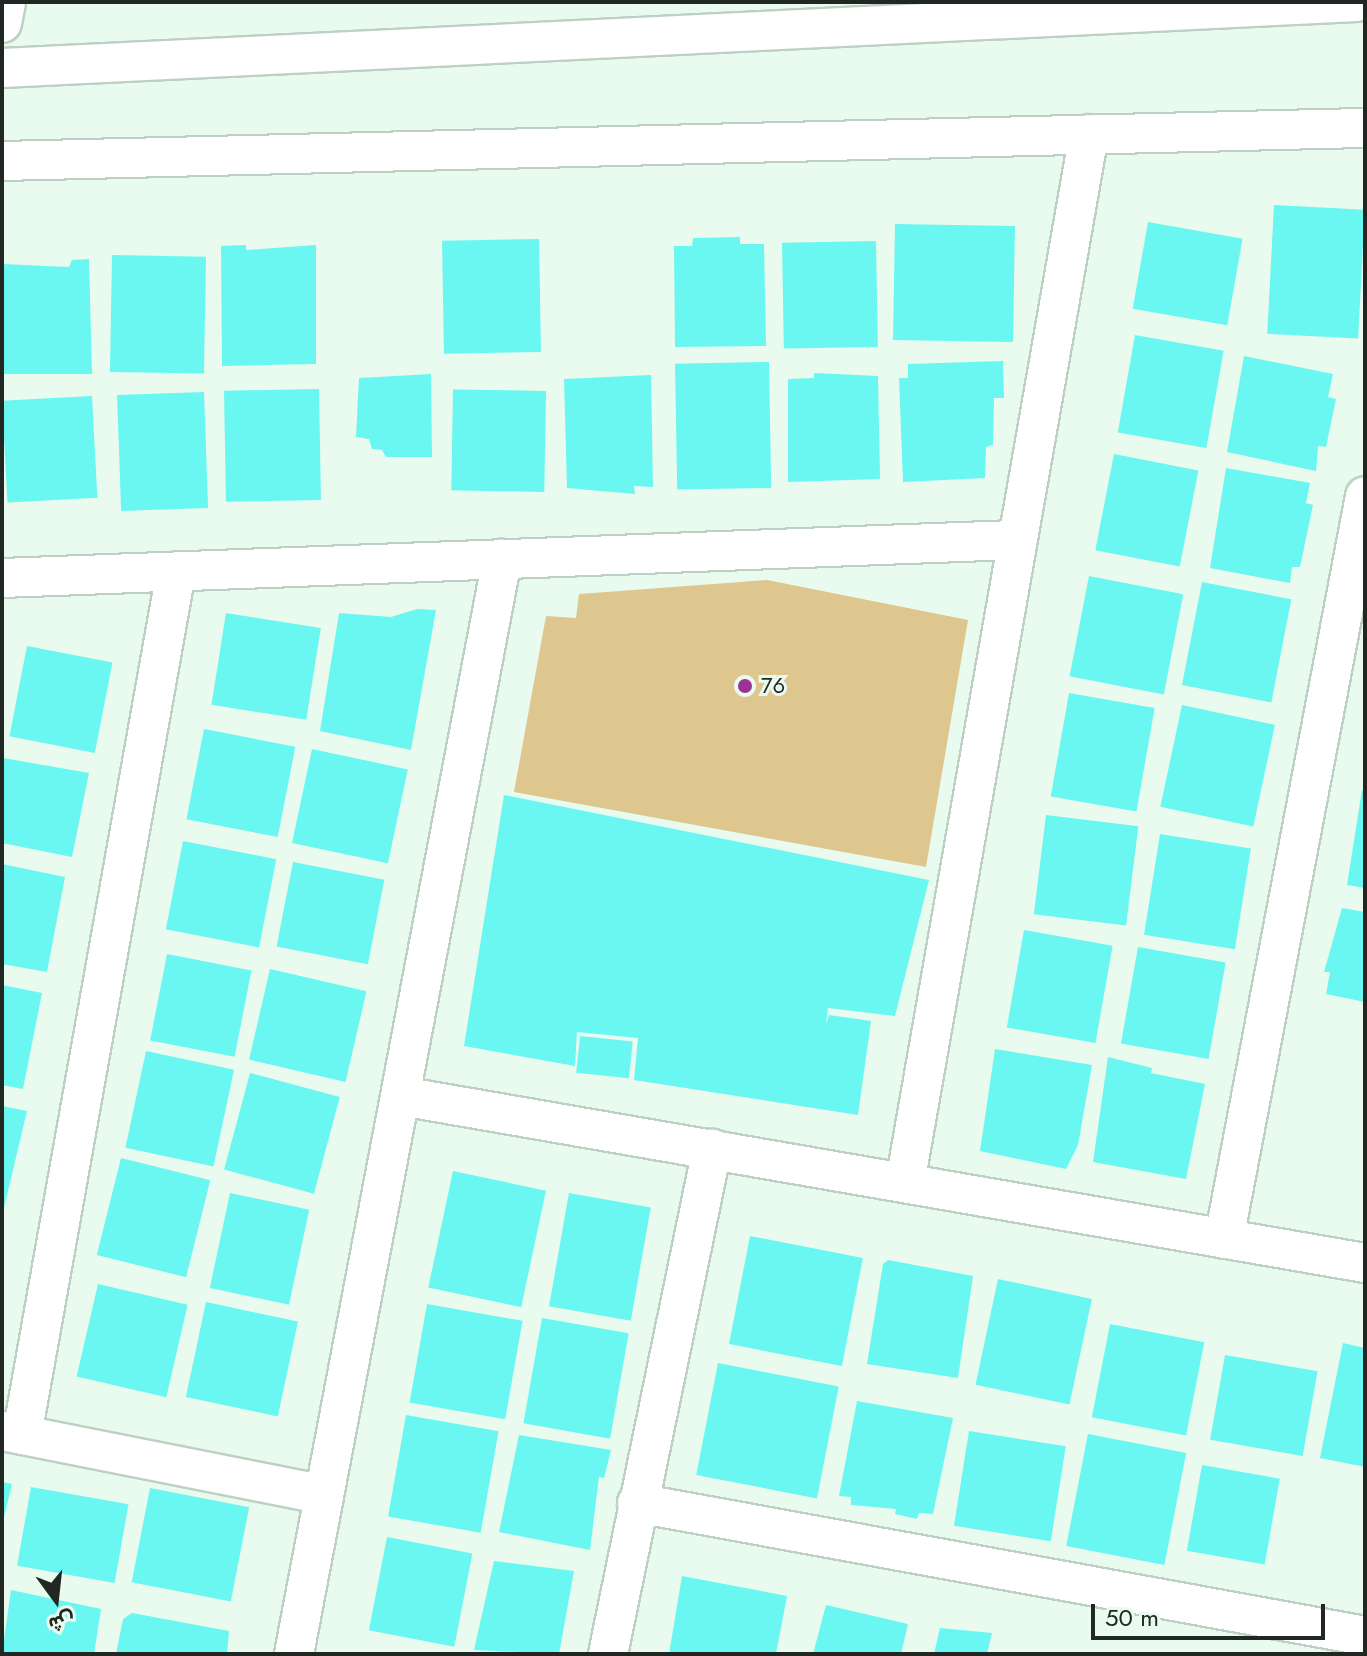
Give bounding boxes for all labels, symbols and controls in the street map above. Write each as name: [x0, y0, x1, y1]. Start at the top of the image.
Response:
place label: 76: [761, 673, 785, 699]
marker: 76: [736, 677, 754, 695]
north arrow: [16, 1560, 96, 1640]
scale bar: [1095, 1588, 1329, 1638]
text: 50 m: [1105, 1600, 1159, 1635]
text: ش: [45, 1604, 79, 1642]

